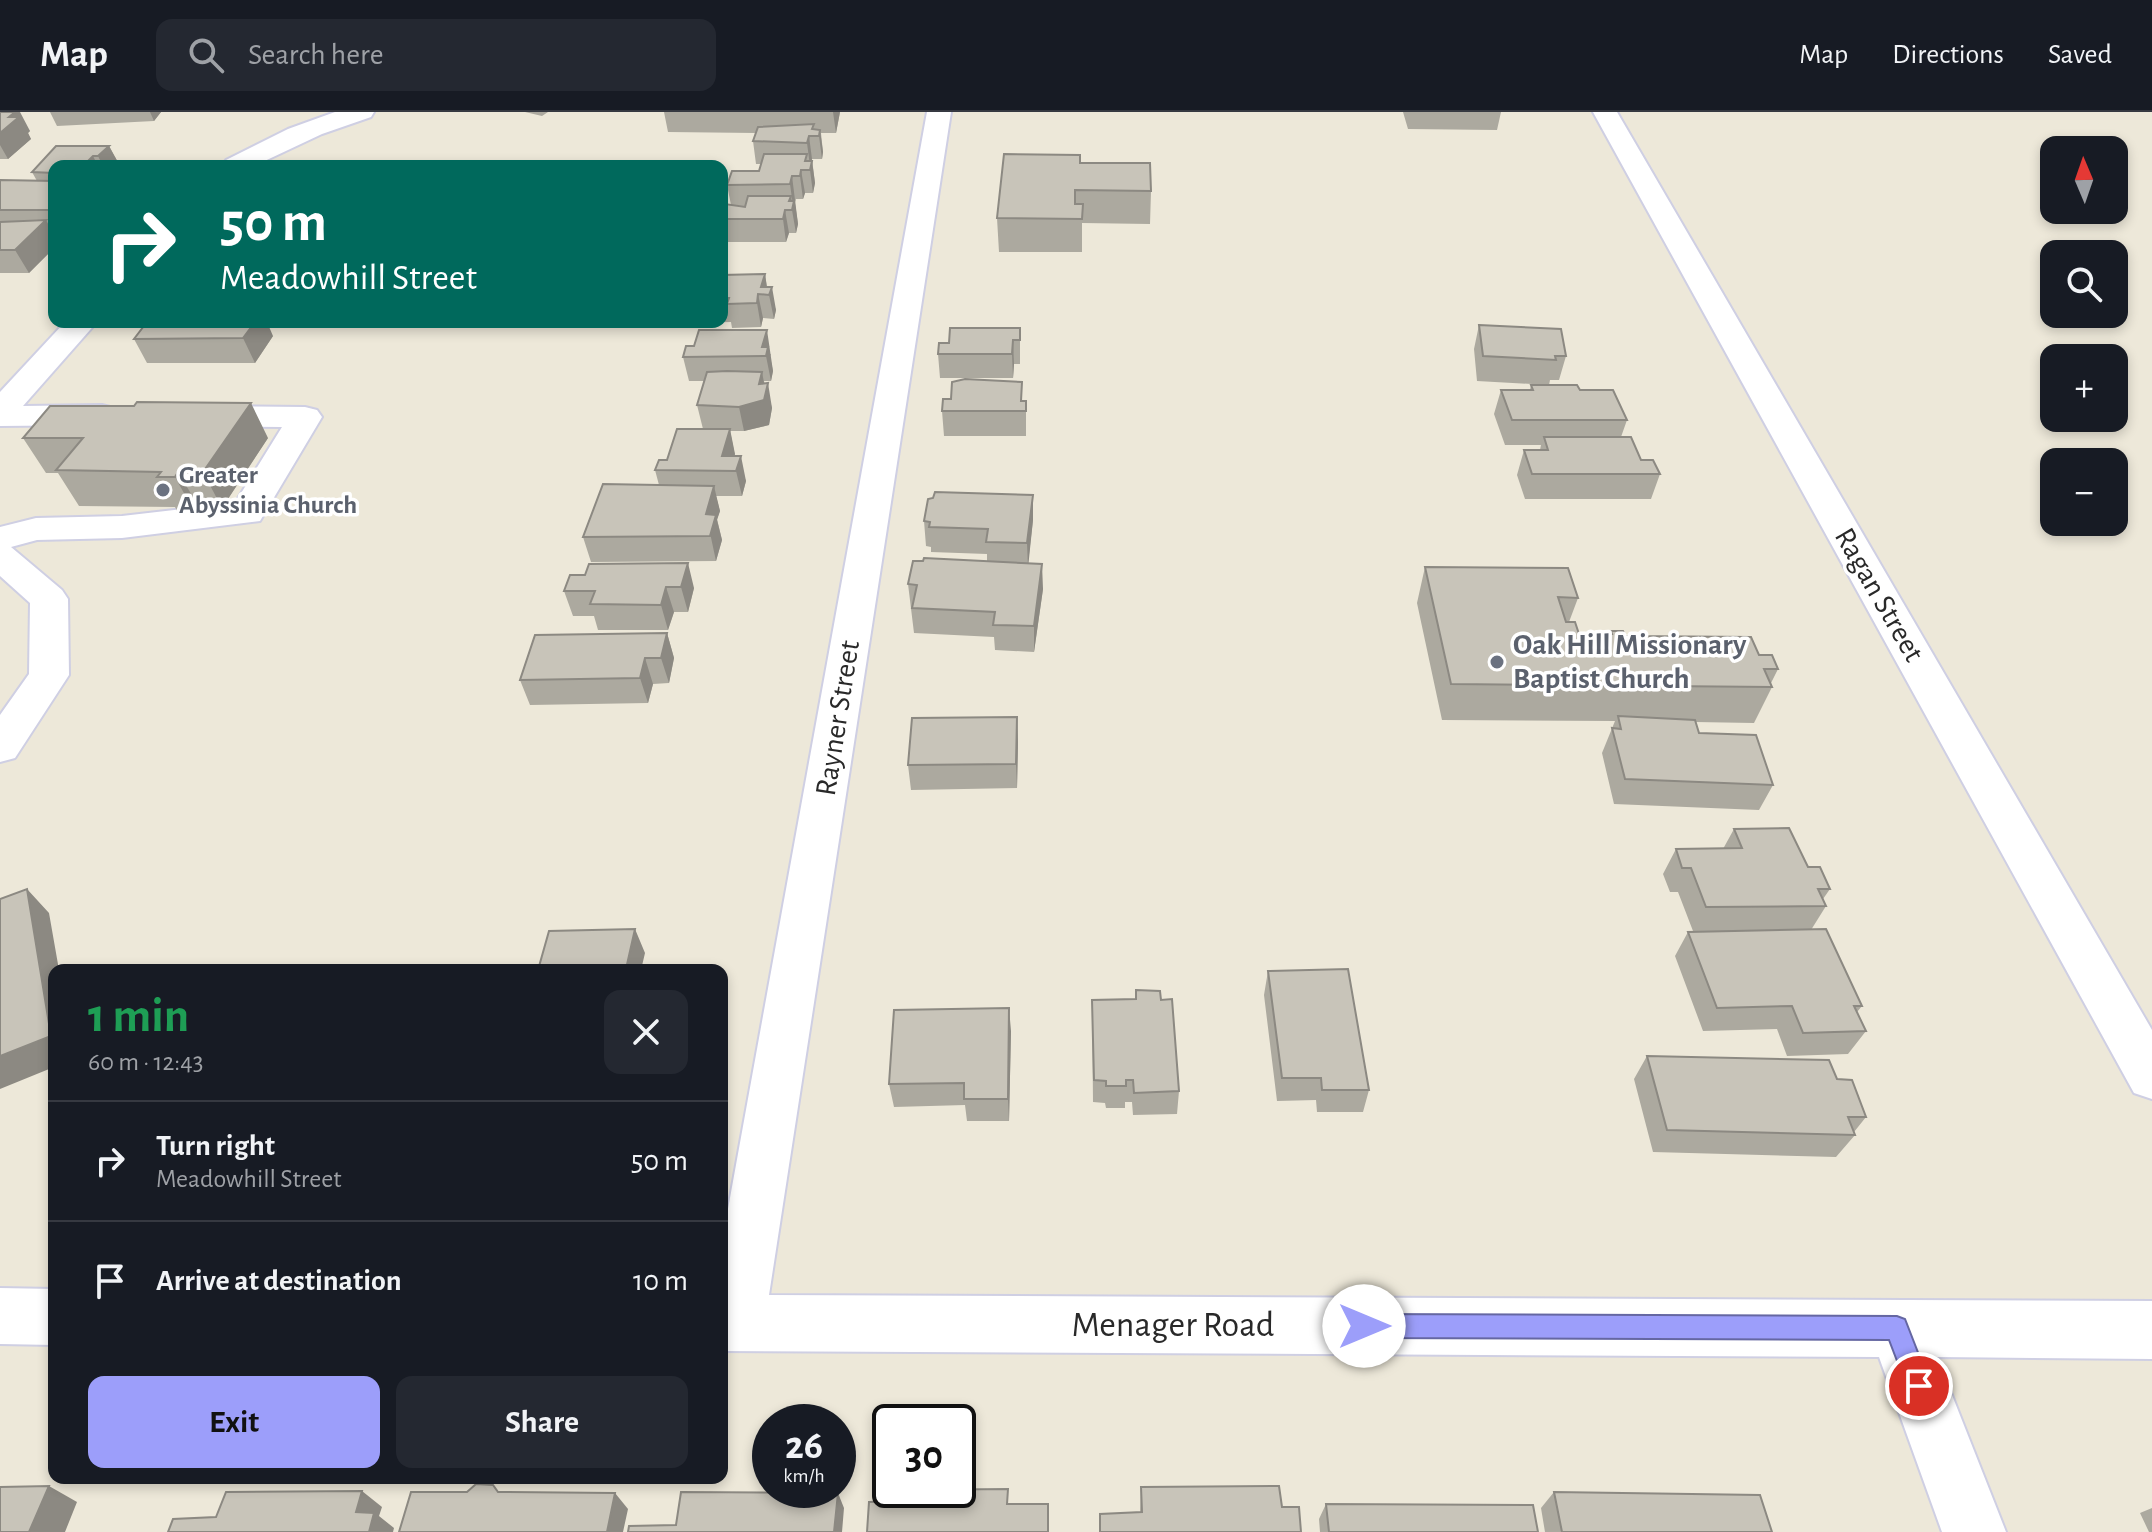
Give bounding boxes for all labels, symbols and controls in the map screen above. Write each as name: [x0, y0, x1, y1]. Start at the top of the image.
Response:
search box: [156, 19, 716, 91]
icon: search: [184, 33, 228, 77]
text: Map: [40, 36, 108, 74]
text: Search here: [248, 40, 384, 70]
text: Map: [1799, 41, 1848, 69]
text: Directions: [1892, 41, 2004, 69]
text: Saved: [2048, 41, 2112, 69]
north arrow: [2040, 136, 2128, 224]
map controls: [2040, 136, 2128, 536]
icon: right: [88, 192, 192, 296]
text: 50 m: [220, 195, 327, 251]
button: search: [2040, 240, 2128, 328]
text: Meadowhill Street: [220, 260, 477, 296]
button: +: [2040, 344, 2128, 432]
button: −: [2040, 448, 2128, 536]
place label: Greater Abyssinia Church: [179, 462, 357, 518]
marker: Greater Abyssinia Church: [154, 481, 172, 499]
street label: Ragan Street: [1829, 523, 1929, 667]
place label: Oak Hill Missionary Baptist Church: [1513, 630, 1747, 694]
street label: Rayner Street: [811, 638, 865, 798]
marker: Oak Hill Missionary Baptist Church: [1488, 653, 1506, 671]
button: close: [604, 990, 688, 1074]
text: 1 min: [88, 993, 189, 1041]
text: 60 m · 12:43: [88, 1049, 204, 1075]
text: Turn right: [156, 1131, 275, 1161]
icon: right: [88, 1139, 132, 1183]
text: 50 m: [631, 1146, 688, 1176]
text: Meadowhill Street: [156, 1166, 342, 1192]
icon: arrive: [88, 1259, 132, 1303]
text: Arrive at destination: [156, 1266, 402, 1296]
text: 10 m: [633, 1266, 688, 1296]
position arrow: [1322, 1284, 1406, 1368]
street label: Menager Road: [1072, 1307, 1274, 1343]
pin: [1885, 1352, 1953, 1420]
icon: arrive: [1897, 1364, 1941, 1408]
button: Exit: [88, 1376, 380, 1468]
button: Share: [396, 1376, 688, 1468]
speed limit sign: 30: [872, 1404, 976, 1508]
text: 26: [785, 1426, 823, 1466]
text: km/h: [783, 1466, 825, 1486]

